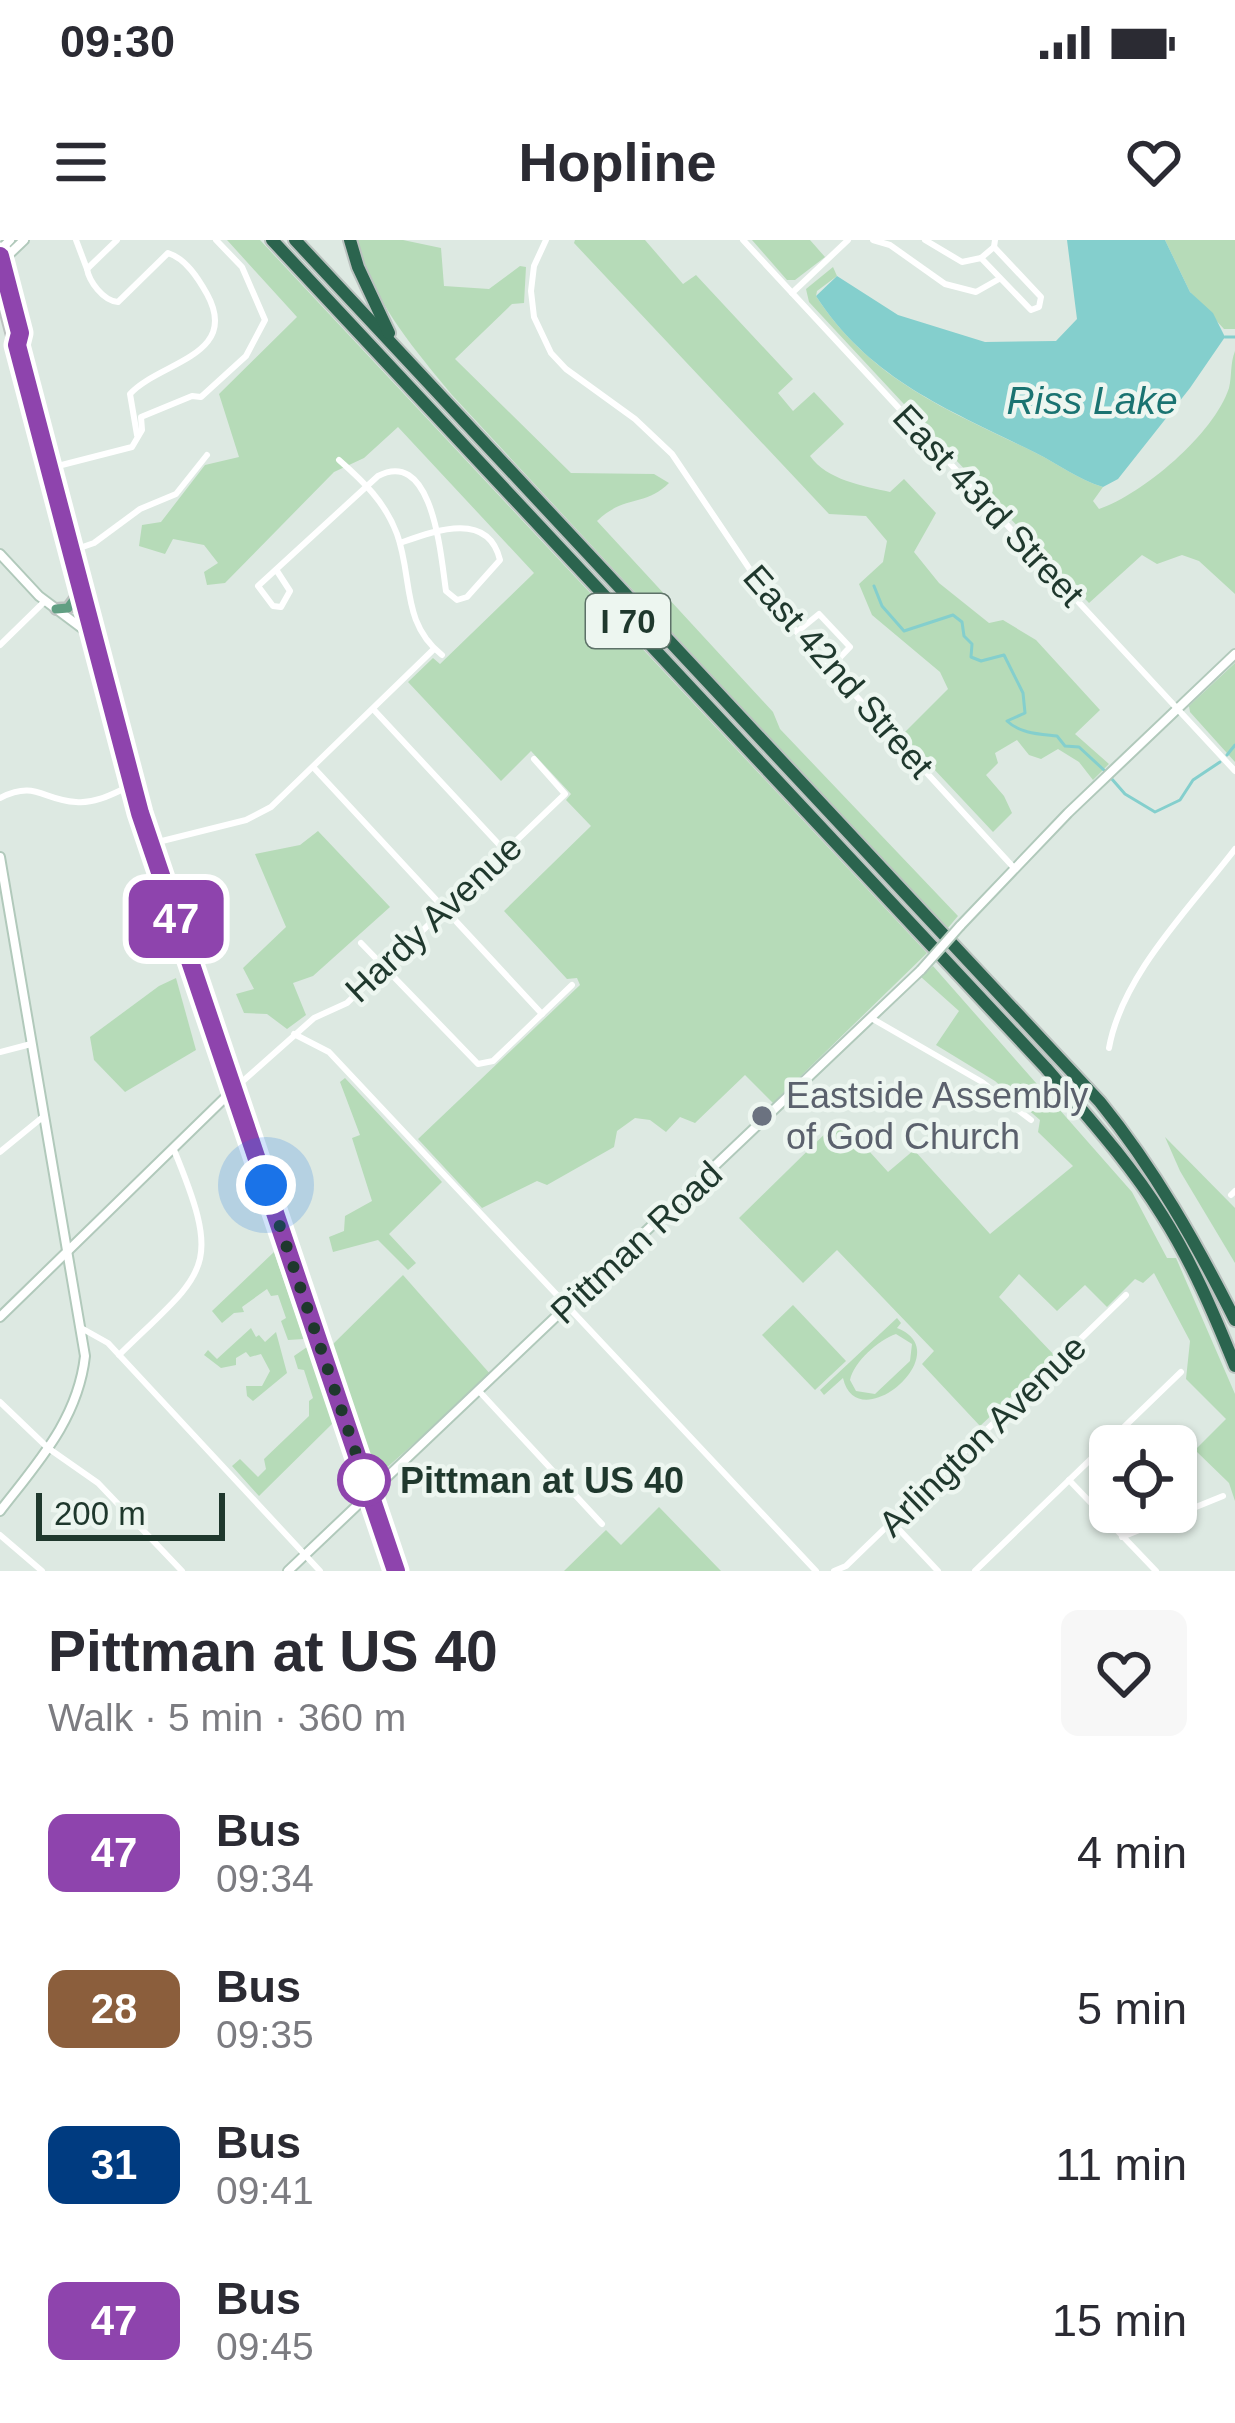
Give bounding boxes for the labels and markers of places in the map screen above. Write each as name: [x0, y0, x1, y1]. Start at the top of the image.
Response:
place label: Eastside Assembly of God Church: [786, 1075, 1088, 1157]
marker: Eastside Assembly of God Church: [749, 1103, 775, 1129]
marker: Pittman at US 40: [339, 1455, 389, 1505]
place label: Pittman at US 40: [400, 1460, 684, 1501]

